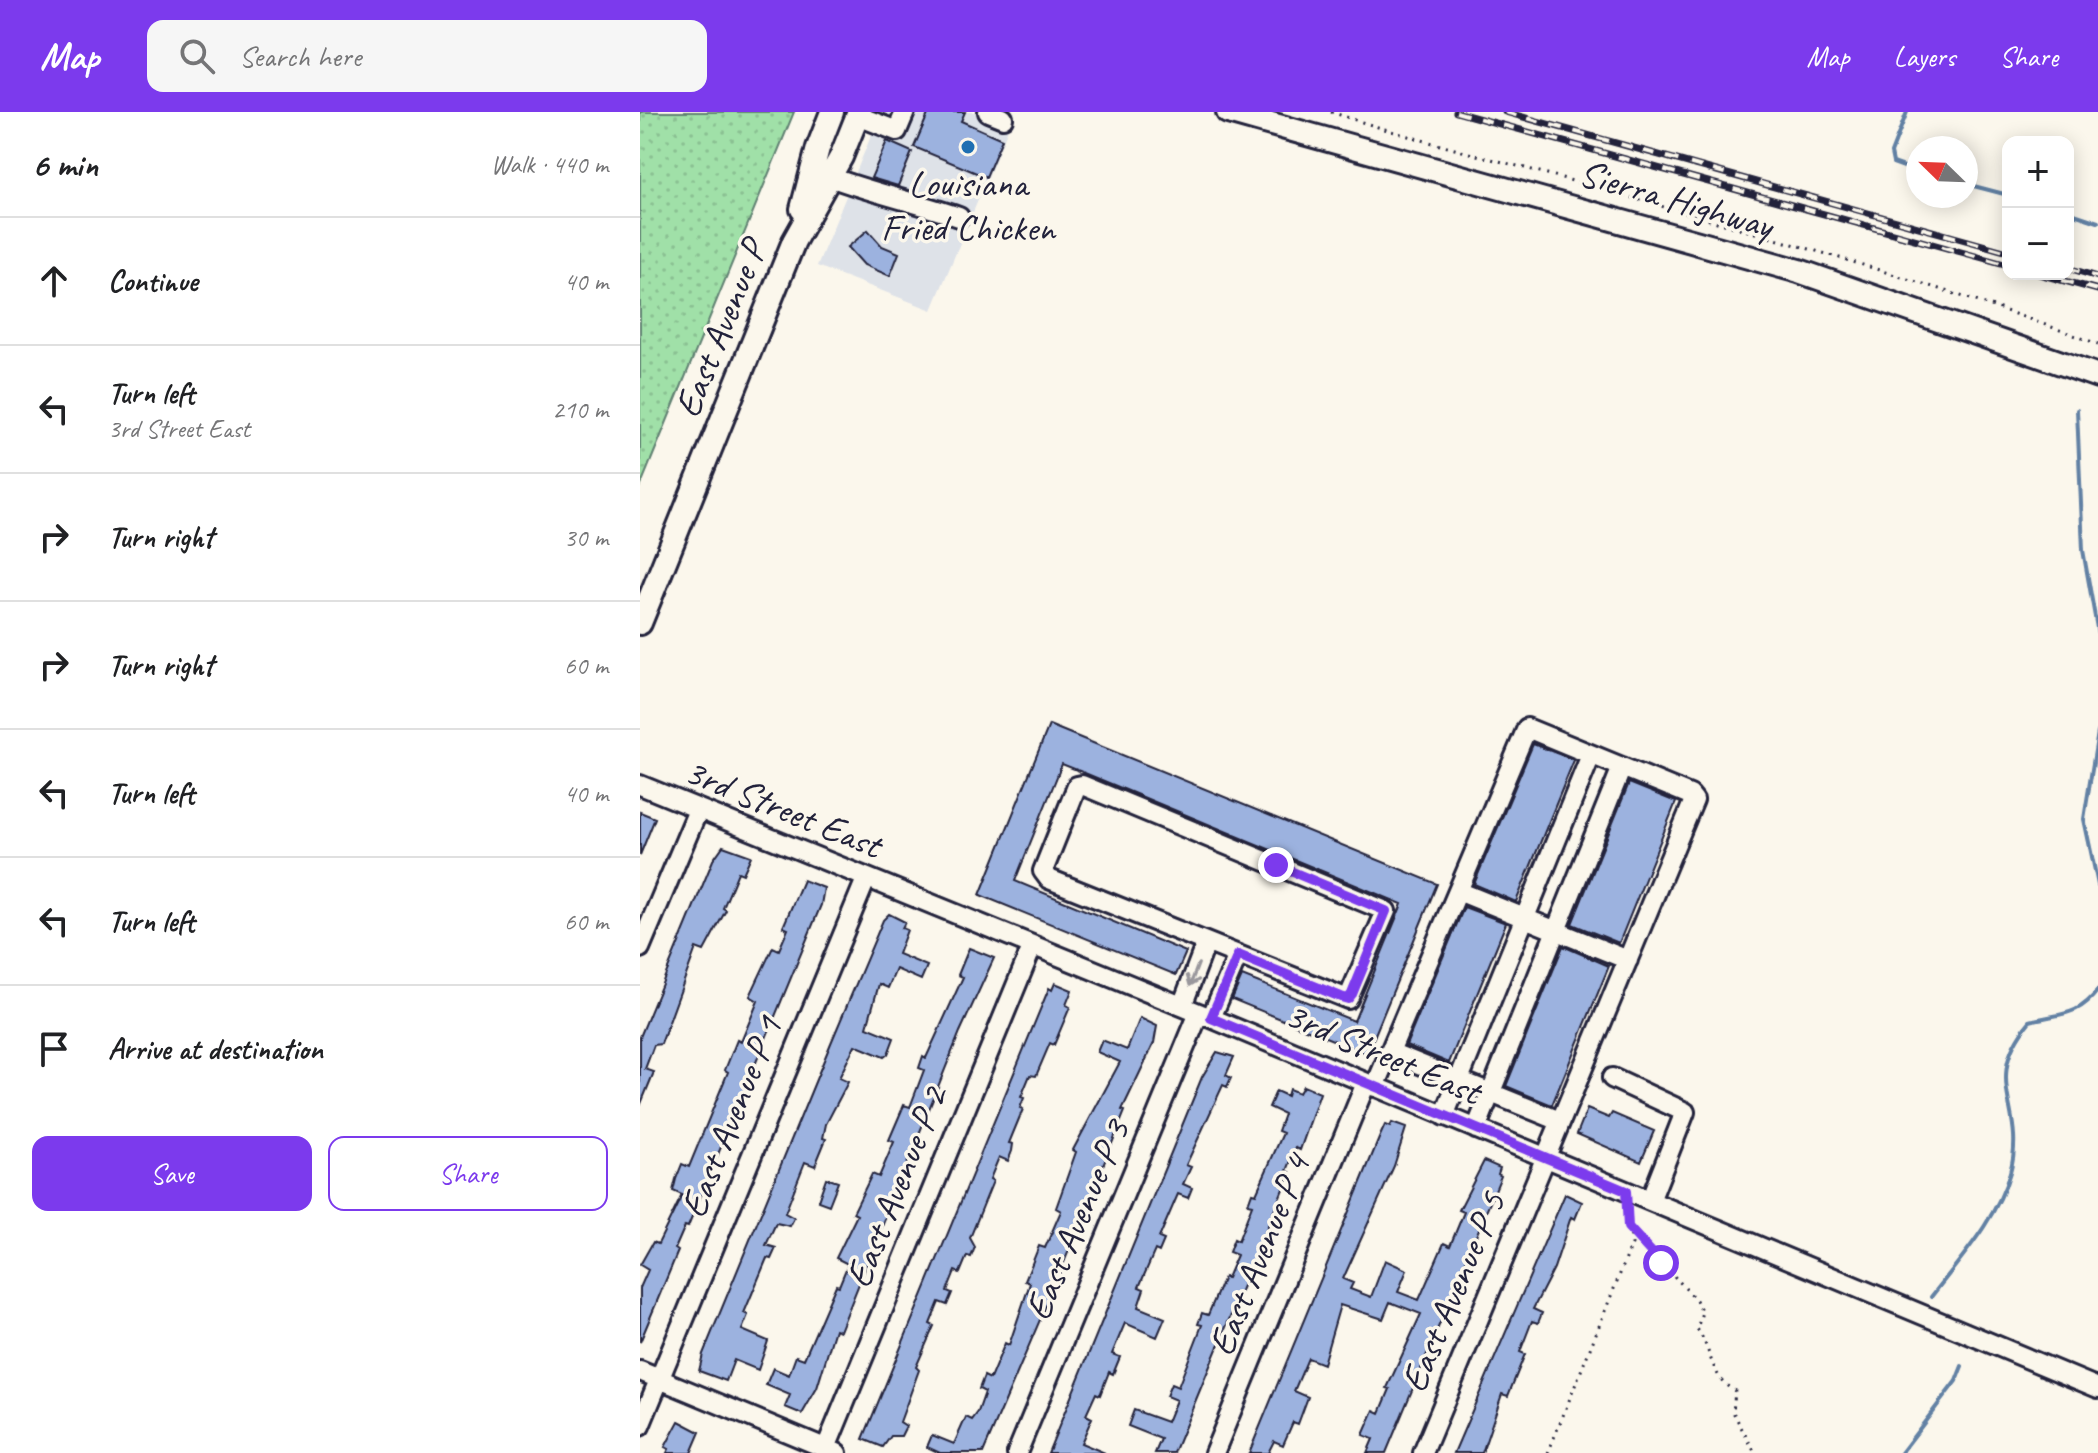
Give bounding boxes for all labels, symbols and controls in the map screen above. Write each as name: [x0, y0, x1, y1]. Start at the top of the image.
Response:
search box: [147, 20, 707, 92]
text: Map: [40, 33, 99, 80]
icon: search: [175, 34, 219, 78]
text: Search here: [239, 37, 361, 75]
text: Map: [1807, 39, 1850, 74]
text: Layers: [1894, 39, 1955, 74]
text: Share: [1999, 39, 2058, 74]
north arrow: [1906, 136, 1978, 208]
map controls: [2002, 136, 2074, 280]
button: +: [2002, 136, 2074, 208]
marker: Louisiana Fried Chicken: [959, 138, 977, 156]
text: 6 min: [32, 143, 98, 186]
text: Walk · 440 m: [491, 148, 608, 181]
street label: Sierra Highway: [1574, 149, 1781, 250]
place label: Louisiana Fried Chicken: [881, 160, 1057, 251]
button: −: [2002, 208, 2074, 280]
street label: East Avenue P: [663, 229, 779, 424]
icon: ahead: [32, 259, 76, 303]
text: Continue: [108, 262, 198, 300]
text: 40 m: [564, 265, 608, 298]
text: Turn left: [108, 374, 195, 412]
icon: left: [32, 387, 76, 431]
text: 210 m: [552, 393, 608, 426]
text: 3rd Street East: [108, 412, 250, 445]
icon: right: [32, 515, 76, 559]
text: Turn right: [108, 518, 213, 556]
text: 30 m: [564, 521, 608, 554]
icon: right: [32, 643, 76, 687]
text: Turn right: [108, 646, 213, 684]
text: 60 m: [564, 649, 608, 682]
street label: 3rd Street East: [678, 747, 891, 870]
icon: left: [32, 771, 76, 815]
text: Turn left: [108, 774, 195, 812]
text: 40 m: [564, 777, 608, 810]
route end: [1258, 847, 1294, 883]
icon: left: [32, 899, 76, 943]
text: Turn left: [108, 902, 195, 940]
text: 60 m: [564, 905, 608, 938]
one-way arrow: [1186, 962, 1200, 987]
street label: 3rd Street East: [1278, 991, 1491, 1116]
street label: East Avenue P 1: [669, 1008, 793, 1224]
icon: arrive: [32, 1027, 76, 1071]
text: Arrive at destination: [108, 1030, 323, 1068]
street label: East Avenue P 2: [834, 1077, 959, 1294]
street label: East Avenue P 3: [1014, 1111, 1141, 1327]
button: Save: [32, 1136, 312, 1211]
button: Share: [328, 1136, 608, 1211]
street label: East Avenue P 4: [1197, 1144, 1322, 1362]
street label: East Avenue P 5: [1390, 1183, 1517, 1399]
route start: [1643, 1245, 1679, 1281]

